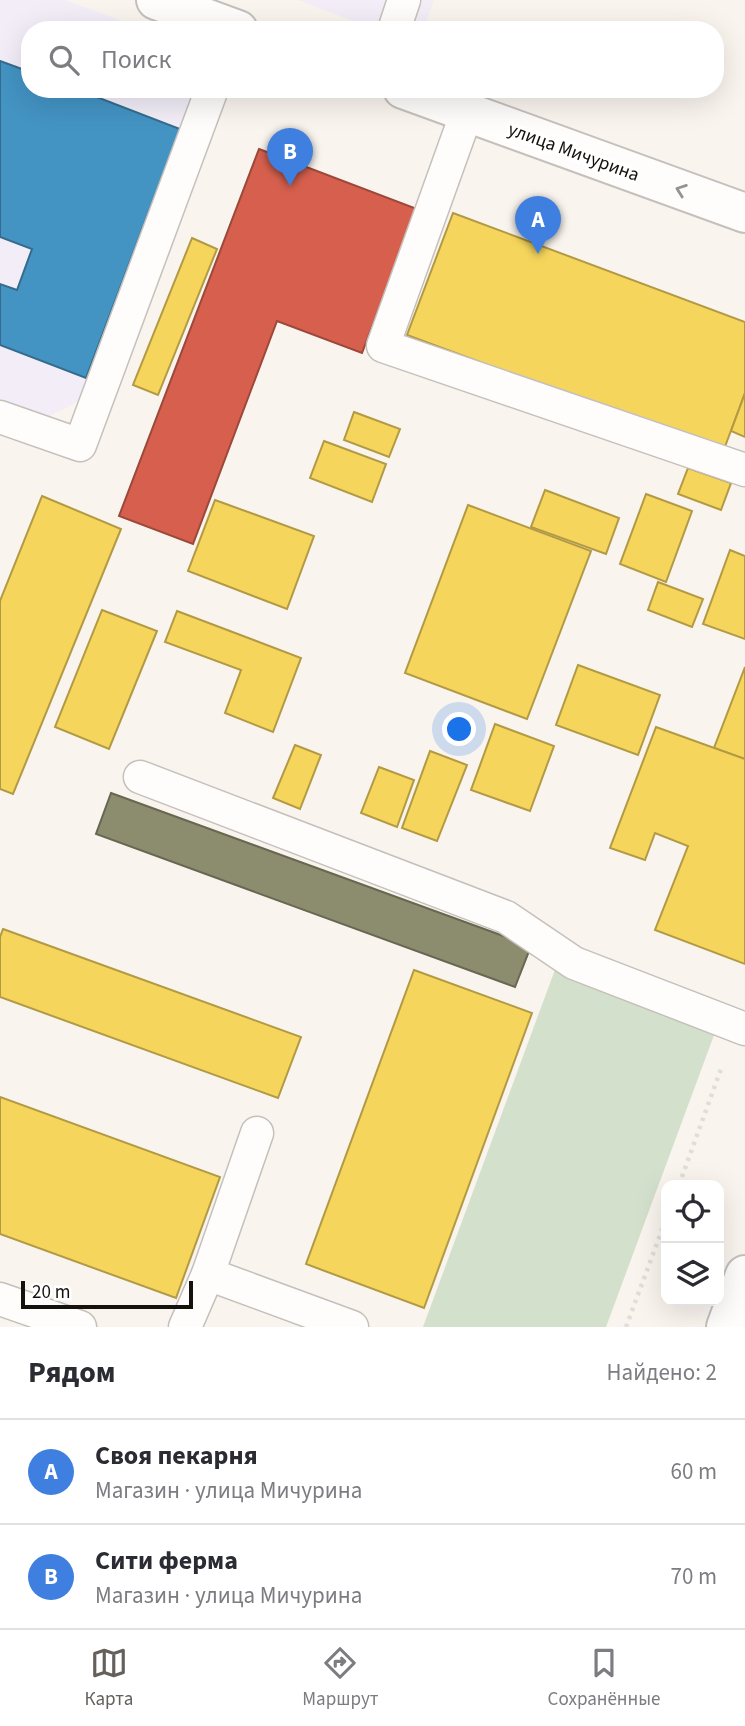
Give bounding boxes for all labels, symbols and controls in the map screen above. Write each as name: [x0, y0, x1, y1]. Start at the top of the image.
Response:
search box: [21, 21, 724, 98]
icon: search: [45, 41, 83, 79]
text: Поиск: [101, 41, 171, 78]
street label: улица Мичурина: [504, 116, 643, 189]
pin: B: [267, 128, 313, 186]
one-way arrow: [675, 184, 687, 198]
pin: A: [515, 196, 561, 254]
your location: [442, 712, 476, 746]
map controls: [661, 1180, 724, 1306]
button: locate: [661, 1180, 724, 1243]
button: layers: [661, 1243, 724, 1306]
scale bar: [21, 1278, 192, 1310]
text: 20 m: [32, 1279, 70, 1306]
text: Рядом: [28, 1351, 116, 1394]
text: Найдено: 2: [607, 1356, 717, 1389]
text: Своя пекарня: [95, 1437, 258, 1474]
text: A: [44, 1455, 58, 1488]
text: 60 m: [670, 1455, 717, 1488]
text: Магазин · улица Мичурина: [95, 1474, 362, 1507]
text: Сити ферма: [95, 1542, 238, 1579]
text: B: [44, 1560, 58, 1593]
text: 70 m: [670, 1560, 717, 1593]
text: Магазин · улица Мичурина: [95, 1579, 362, 1612]
tab: Карта: [85, 1644, 133, 1713]
tab: Маршрут: [302, 1644, 379, 1713]
tab: Сохранённые: [548, 1644, 660, 1713]

